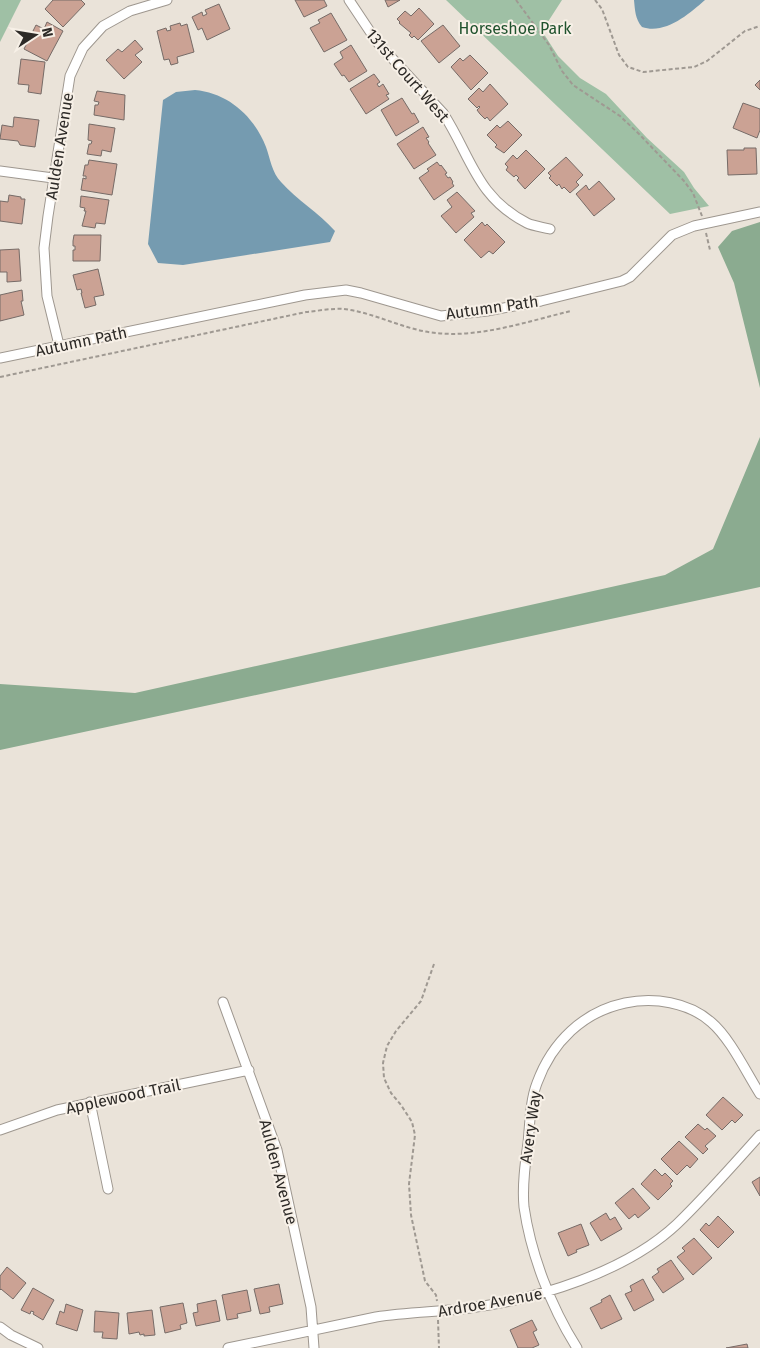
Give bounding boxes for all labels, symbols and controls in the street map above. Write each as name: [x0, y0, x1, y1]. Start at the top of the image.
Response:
north arrow: [10, 10, 60, 60]
park label: Horseshoe Park: [459, 19, 572, 38]
street label: 131st Court West: [362, 25, 453, 126]
text: N: [38, 26, 57, 39]
street label: Aulden Avenue: [42, 91, 77, 201]
street label: Autumn Path: [445, 292, 540, 323]
street label: Autumn Path: [34, 323, 129, 360]
street label: Applewood Trail: [64, 1075, 182, 1118]
street label: Avery Way: [516, 1089, 545, 1165]
street label: Aulden Avenue: [255, 1117, 302, 1227]
street label: Ardroe Avenue: [436, 1284, 544, 1321]

